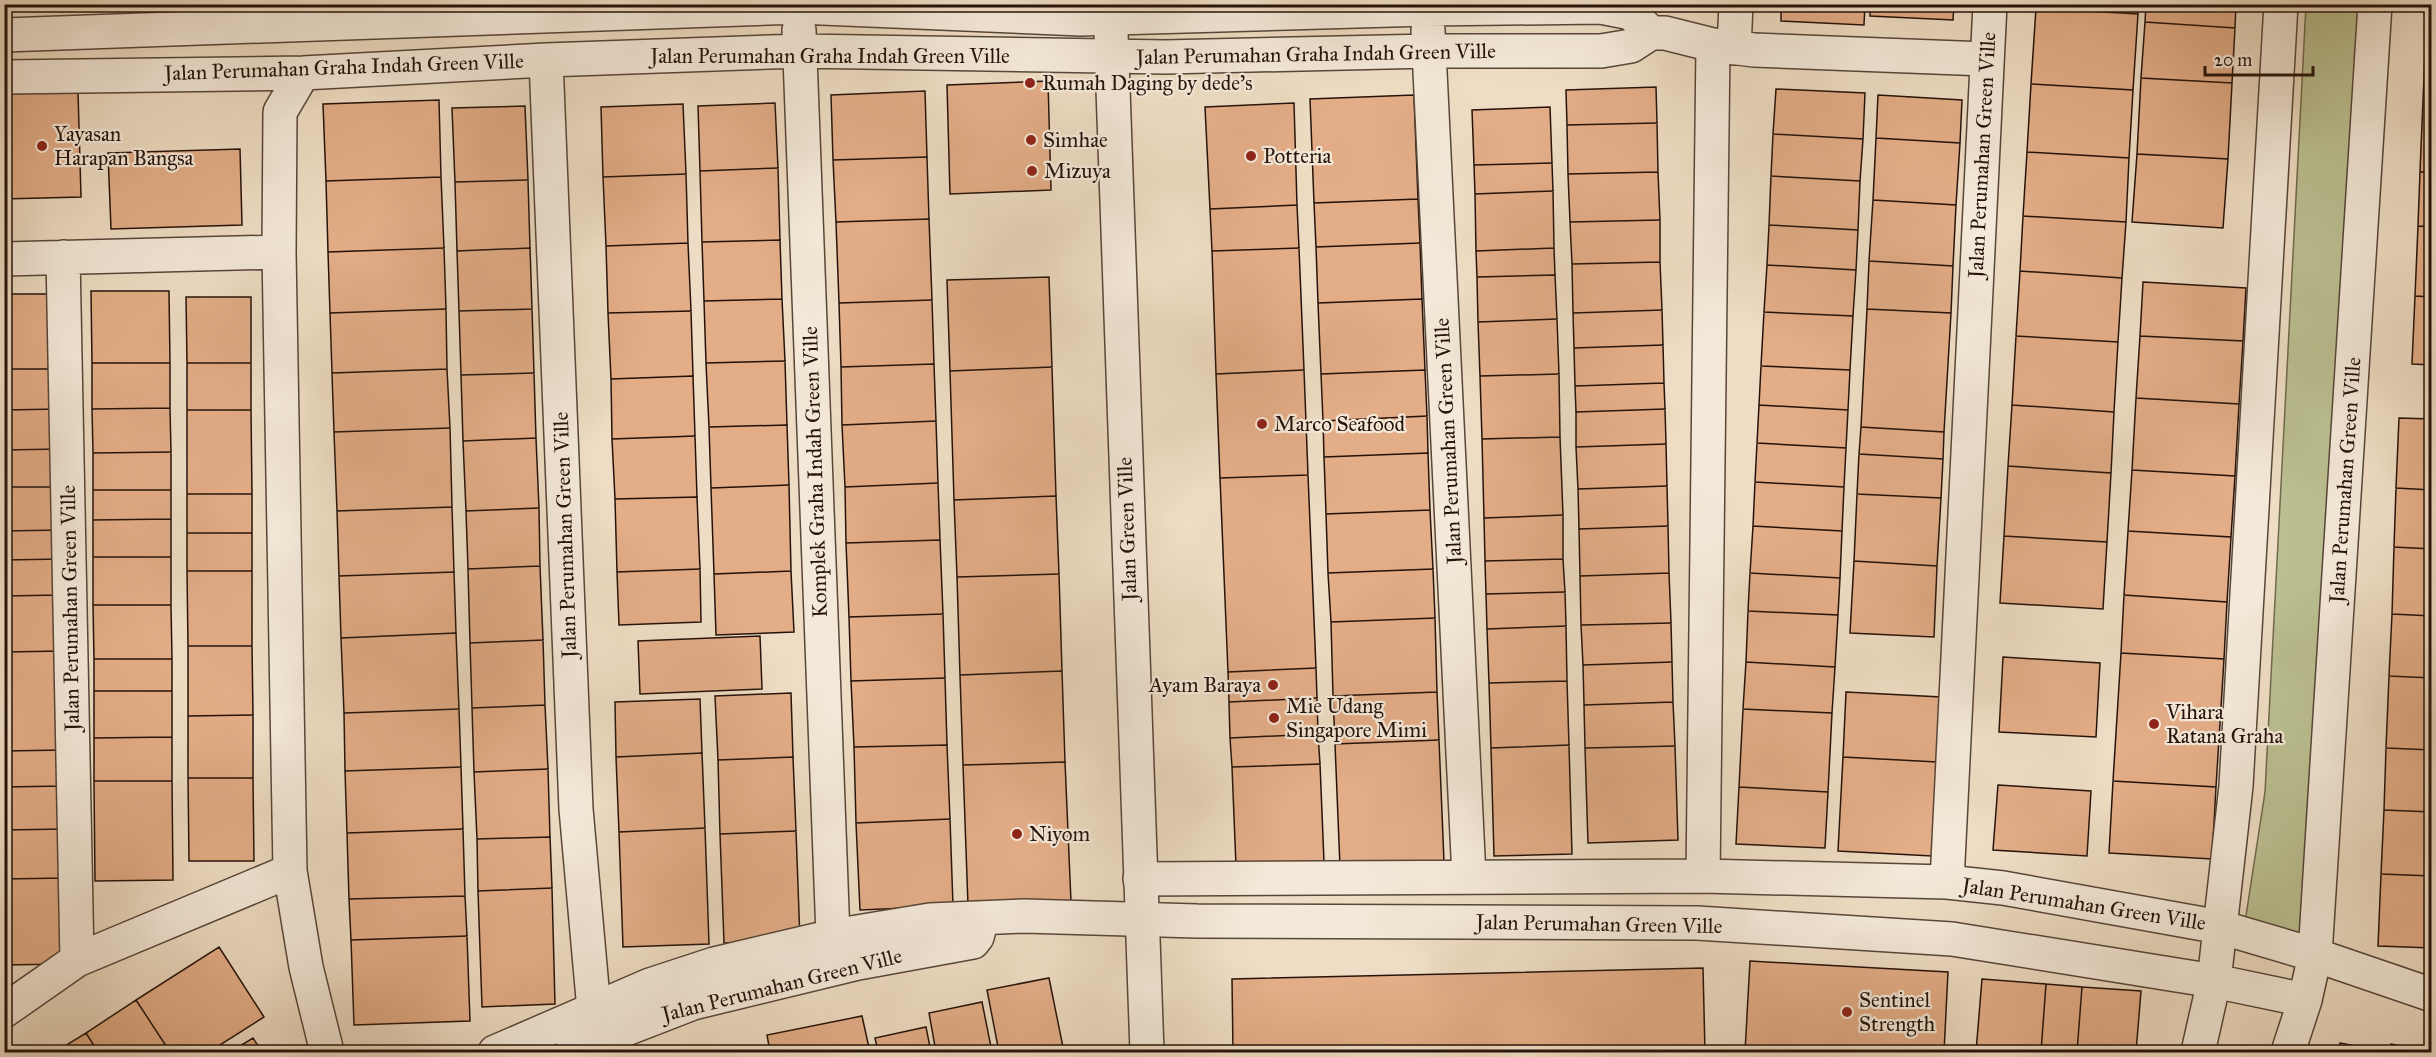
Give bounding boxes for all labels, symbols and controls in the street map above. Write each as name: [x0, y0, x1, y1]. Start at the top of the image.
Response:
street label: Jalan Perumahan Green Ville: [1962, 31, 2001, 281]
street label: Jalan Perumahan Graha Indah Green Ville: [1134, 38, 1496, 70]
scale bar: [2205, 39, 2313, 77]
street label: Jalan Perumahan Graha Indah Green Ville: [648, 43, 1010, 69]
street label: Jalan Perumahan Graha Indah Green Ville: [162, 48, 524, 86]
text: 20 m: [2214, 49, 2252, 71]
place label: Rumah Daging by dede's: [1042, 70, 1253, 96]
marker: Rumah Daging by dede's: [1023, 76, 1037, 90]
place label: Yayasan Harapan Bangsa: [54, 121, 194, 171]
place label: Simhae: [1043, 127, 1108, 153]
marker: Simhae: [1024, 133, 1038, 147]
marker: Yayasan Harapan Bangsa: [35, 139, 49, 153]
place label: Potteria: [1263, 143, 1332, 169]
marker: Potteria: [1244, 149, 1258, 163]
place label: Mizuya: [1044, 158, 1111, 184]
marker: Mizuya: [1025, 164, 1039, 178]
street label: Jalan Perumahan Green Ville: [1429, 317, 1468, 567]
street label: Komplek Graha Indah Green Ville: [797, 325, 833, 618]
street label: Jalan Perumahan Green Ville: [2323, 356, 2367, 606]
street label: Jalan Perumahan Green Ville: [548, 411, 582, 661]
place label: Marco Seafood: [1274, 411, 1406, 437]
marker: Marco Seafood: [1255, 417, 1269, 431]
street label: Jalan Green Ville: [1111, 456, 1143, 603]
street label: Jalan Perumahan Green Ville: [55, 484, 85, 733]
place label: Ayam Baraya: [1148, 672, 1261, 698]
marker: Ayam Baraya: [1266, 678, 1280, 692]
place label: Mie Udang Singapore Mimi: [1286, 693, 1427, 743]
place label: Vihara Ratana Graha: [2165, 699, 2283, 749]
marker: Mie Udang Singapore Mimi: [1267, 711, 1281, 725]
marker: Vihara Ratana Graha: [2147, 717, 2161, 731]
place label: Niyom: [1029, 821, 1091, 847]
marker: Niyom: [1010, 827, 1024, 841]
street label: Jalan Perumahan Green Ville: [1958, 872, 2208, 936]
street label: Jalan Perumahan Green Ville: [1474, 909, 1723, 939]
street label: Jalan Perumahan Green Ville: [657, 943, 905, 1028]
place label: Sentinel Strength: [1859, 987, 1936, 1037]
marker: Sentinel Strength: [1840, 1005, 1854, 1019]

